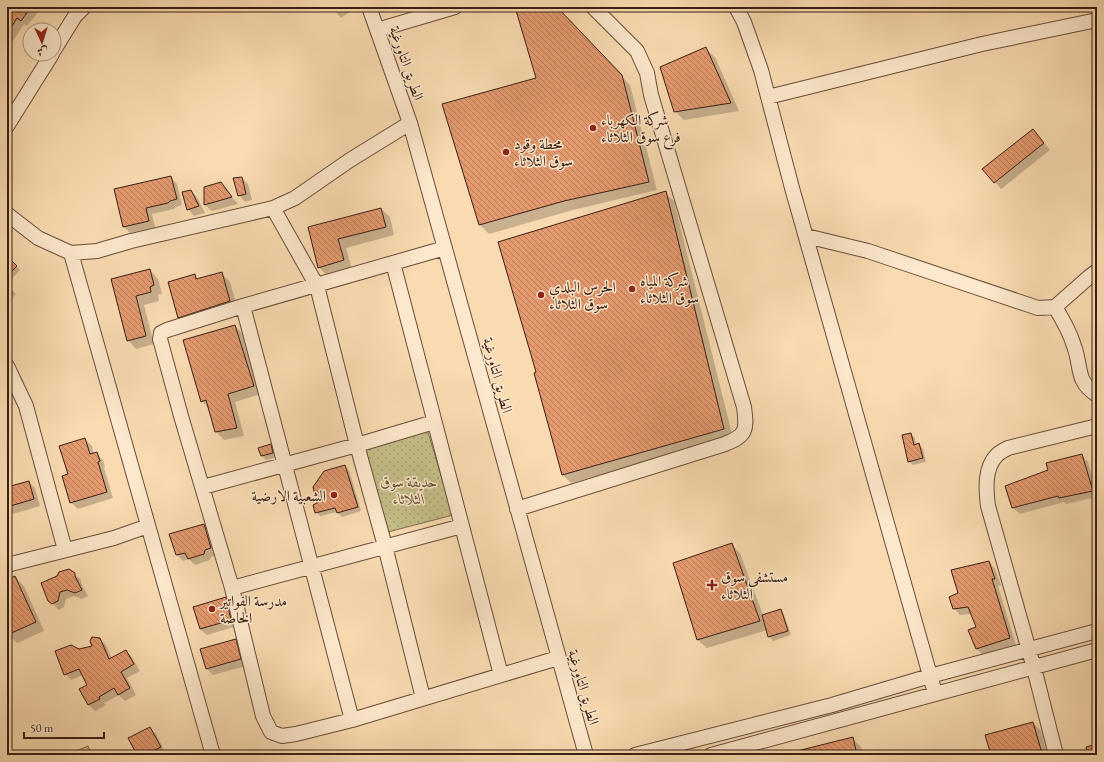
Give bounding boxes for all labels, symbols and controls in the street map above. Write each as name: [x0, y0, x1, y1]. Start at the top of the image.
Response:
north arrow: [22, 22, 62, 62]
street label: الطريق التاورغية: [384, 23, 429, 103]
text: ش: [37, 45, 49, 59]
place label: شركة الكهرباء فرع سوق الثلاثاء: [601, 110, 681, 150]
marker: شركة الكهرباء فرع سوق الثلاثاء: [588, 123, 598, 133]
place label: محطة وقود سوق الثلاثاء: [514, 134, 573, 170]
marker: محطة وقود سوق الثلاثاء: [501, 147, 511, 157]
place label: شركة المياه سوق الثلاثاء: [640, 271, 699, 307]
place label: الحرس البلدي سوق الثلاثاء: [549, 277, 616, 313]
marker: شركة المياه سوق الثلاثاء: [627, 284, 637, 294]
marker: الحرس البلدي سوق الثلاثاء: [536, 290, 546, 300]
street label: الطريق التاورغية: [478, 335, 517, 415]
park label: حديقة سوق الثلاثاء: [380, 472, 438, 508]
place label: الشعبية الارضية: [251, 486, 326, 505]
marker: الشعبية الارضية: [329, 490, 339, 500]
place label: مستشفى سوق الثلاثاء: [721, 567, 788, 603]
marker: مستشفى سوق الثلاثاء: [706, 579, 718, 591]
place label: مدرسة الفواتير الخاصة: [218, 591, 287, 627]
marker: مدرسة الفواتير الخاصة: [207, 604, 217, 614]
street label: الطريق التاورغية: [563, 647, 604, 727]
scale bar: [24, 714, 104, 740]
text: 50 m: [30, 720, 54, 736]

